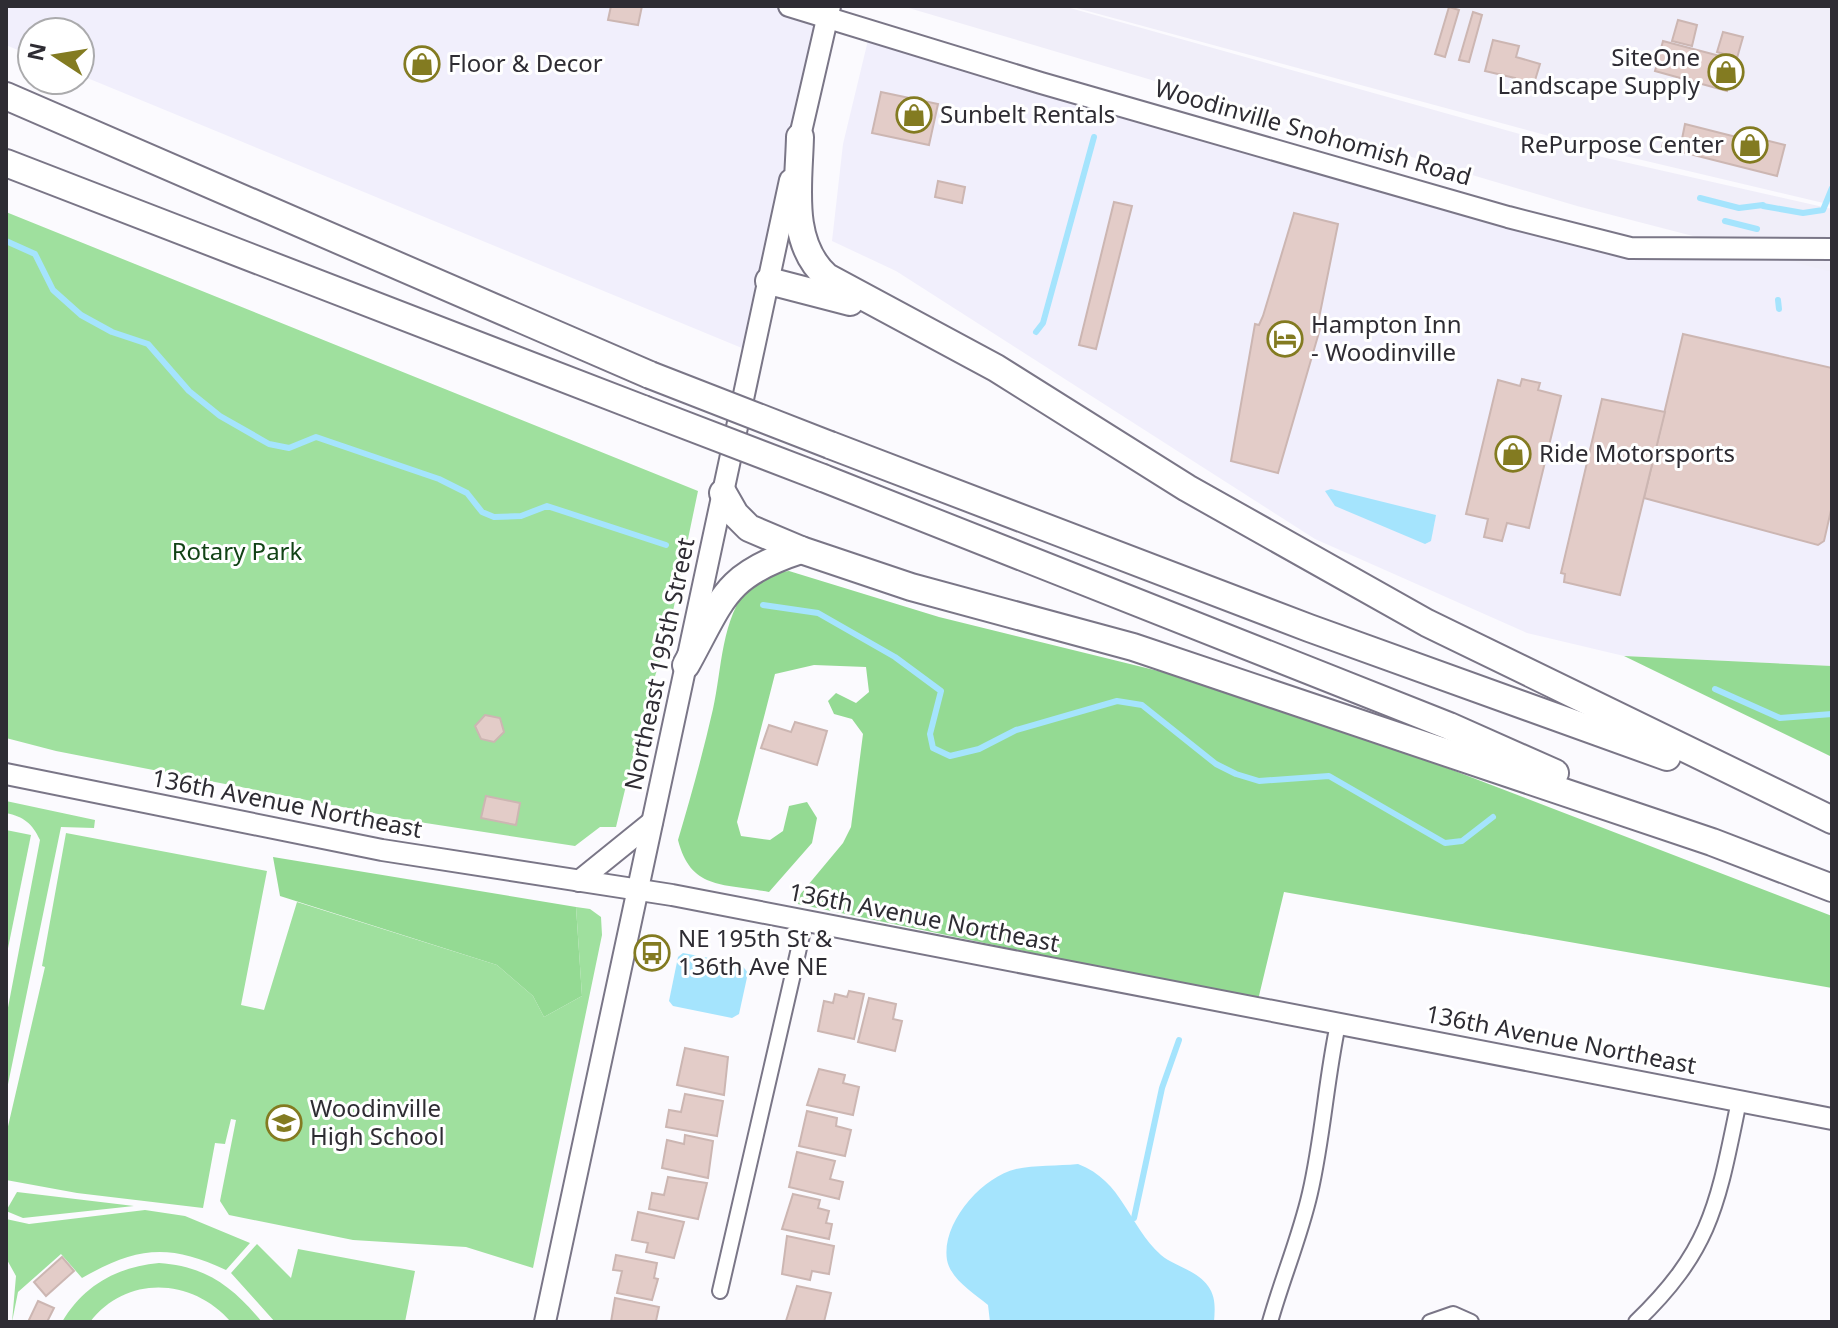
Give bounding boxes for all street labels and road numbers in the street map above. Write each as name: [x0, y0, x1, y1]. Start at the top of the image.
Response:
street label: Woodinville Snohomish Road: [1151, 70, 1476, 193]
street label: Northeast 195th Street: [616, 534, 702, 793]
street label: 136th Avenue Northeast: [149, 760, 426, 845]
street label: 136th Avenue Northeast: [786, 874, 1063, 959]
street label: 136th Avenue Northeast: [1423, 996, 1700, 1081]

